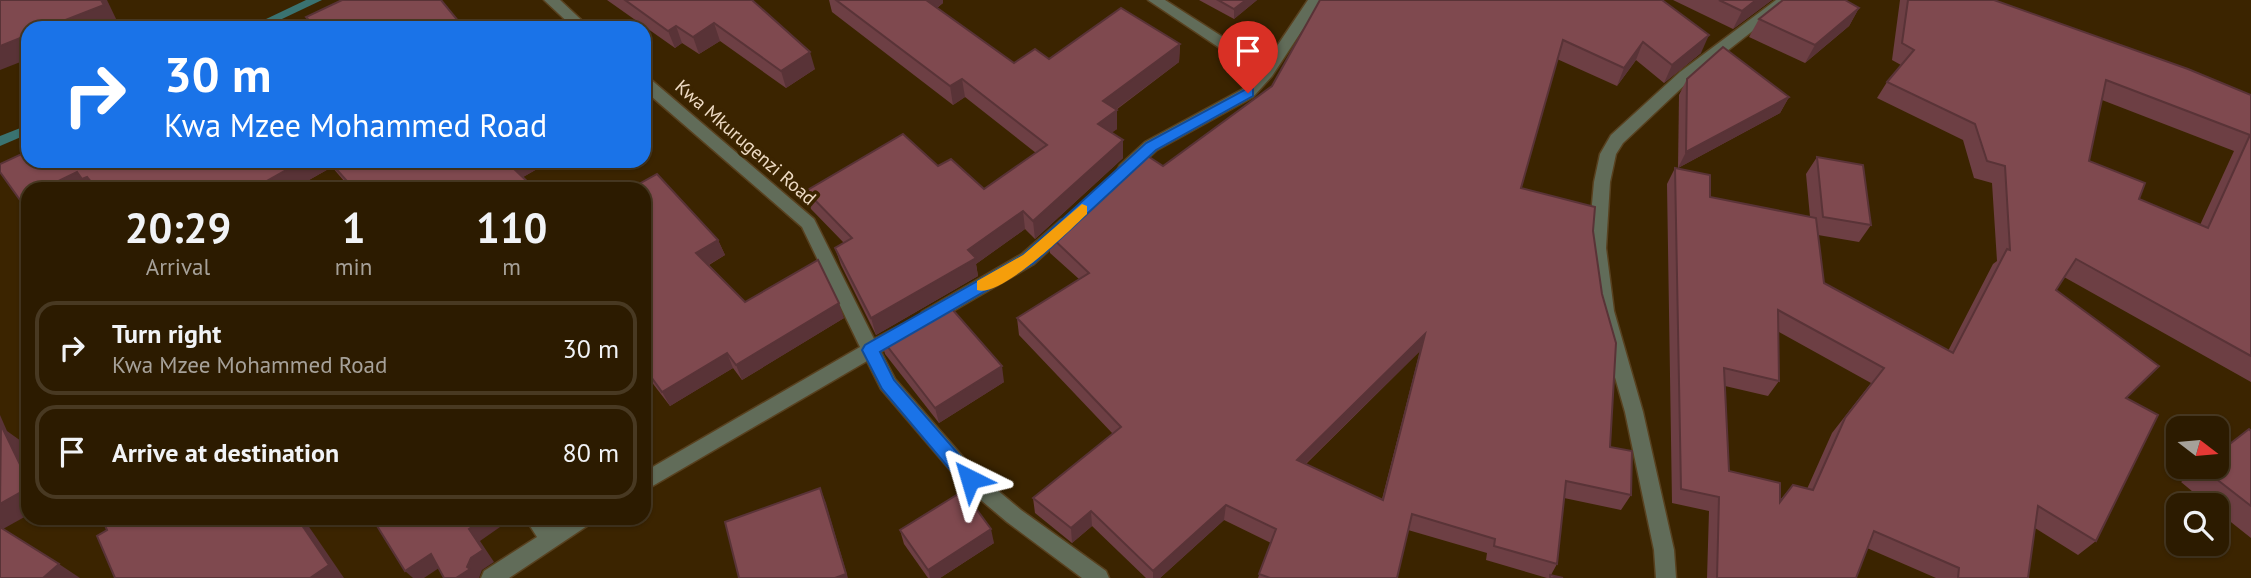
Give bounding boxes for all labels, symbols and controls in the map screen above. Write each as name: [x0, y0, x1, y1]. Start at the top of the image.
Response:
pin: [1218, 21, 1278, 93]
icon: arrive: [1229, 32, 1267, 70]
text: 30 m: [164, 42, 271, 106]
icon: right: [49, 49, 140, 140]
street label: Kwa Mkurugenzi Road: [670, 74, 822, 210]
text: Kwa Mzee Mohammed Road: [164, 104, 547, 146]
text: 20:29: [125, 200, 231, 255]
text: 1: [342, 200, 365, 255]
text: 110: [476, 200, 547, 255]
text: Arrival: [146, 252, 210, 281]
text: min: [335, 252, 372, 281]
text: m: [502, 252, 521, 281]
text: Turn right: [112, 317, 221, 350]
icon: right: [53, 329, 91, 367]
text: 30 m: [563, 332, 619, 365]
text: Kwa Mzee Mohammed Road: [112, 350, 387, 379]
north arrow: [2166, 416, 2230, 480]
map controls: [2166, 416, 2229, 556]
icon: arrive: [53, 433, 91, 471]
text: Arrive at destination: [112, 436, 339, 469]
text: 80 m: [563, 436, 619, 469]
position arrow: [933, 442, 1007, 516]
button: search: [2166, 493, 2229, 556]

